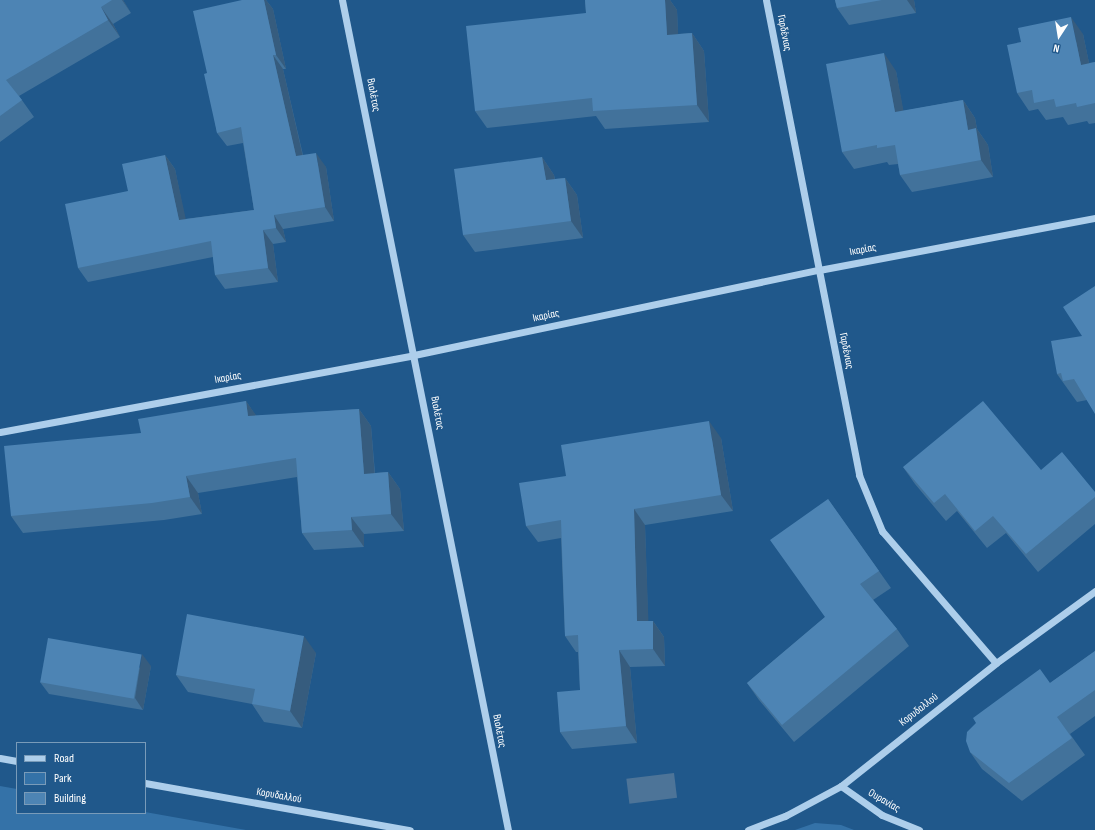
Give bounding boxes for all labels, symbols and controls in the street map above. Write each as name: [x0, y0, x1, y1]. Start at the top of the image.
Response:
street label: Γαρδένιας: [774, 14, 794, 52]
north arrow: [1039, 16, 1079, 56]
text: N: [1052, 41, 1061, 55]
street label: Βιολέτας: [363, 77, 383, 113]
street label: Ικαρίας: [849, 241, 877, 259]
street label: Ικαρίας: [531, 307, 561, 325]
street label: Γαρδένιας: [836, 332, 856, 370]
street label: Ικαρίας: [214, 369, 242, 387]
street label: Βιολέτας: [427, 395, 447, 431]
street label: Κορυδαλλού: [897, 691, 941, 729]
street label: Βιολέτας: [489, 713, 509, 749]
legend: [16, 742, 146, 814]
text: Road: [54, 751, 74, 766]
text: Park: [54, 771, 72, 786]
street label: Κορυδαλλού: [255, 786, 303, 806]
street label: Ουρανίας: [866, 787, 902, 815]
text: Building: [54, 791, 86, 806]

